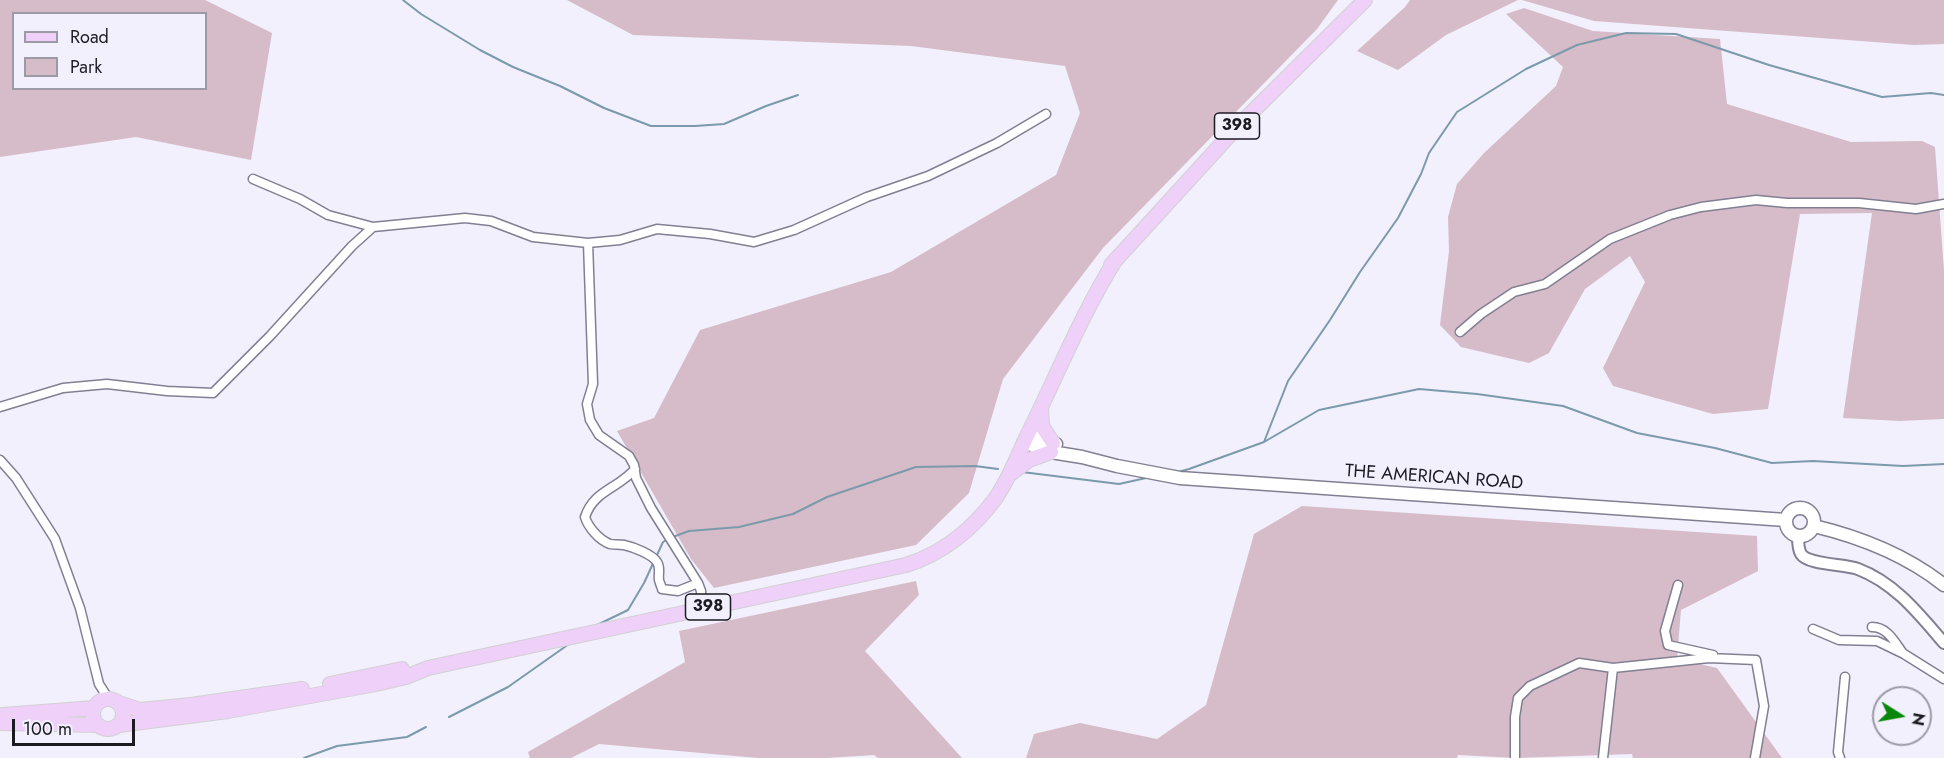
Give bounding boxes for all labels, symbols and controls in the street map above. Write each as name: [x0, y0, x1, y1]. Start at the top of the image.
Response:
legend: [12, 12, 207, 90]
text: Road: [70, 24, 109, 50]
text: Park: [70, 54, 102, 80]
road number: 398: [1214, 113, 1260, 139]
street label: THE AMERICAN ROAD: [1344, 461, 1524, 495]
road number: 398: [686, 594, 730, 620]
north arrow: [1872, 686, 1932, 746]
scale bar: [15, 707, 138, 745]
text: N: [1906, 711, 1931, 728]
text: 100 m: [23, 716, 72, 742]

